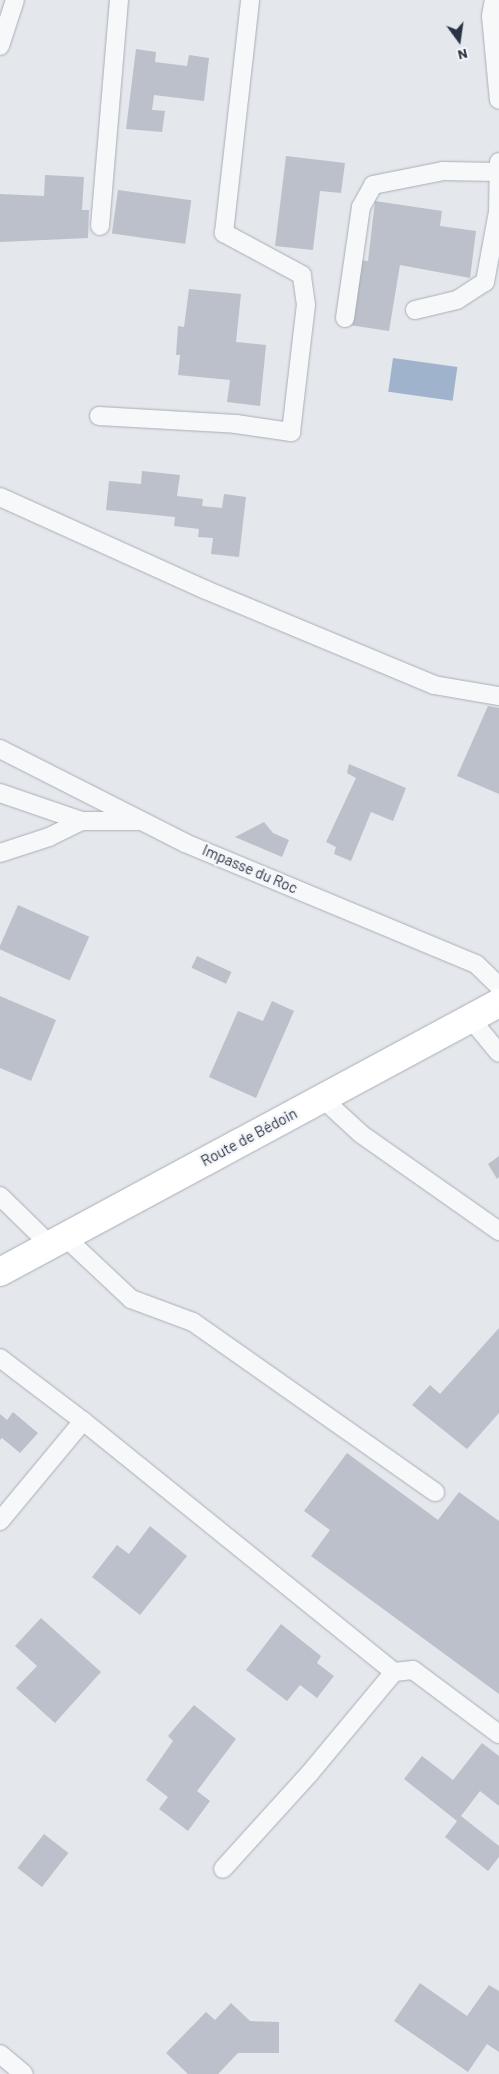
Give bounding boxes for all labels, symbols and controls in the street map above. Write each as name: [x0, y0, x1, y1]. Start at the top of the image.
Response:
north arrow: [434, 15, 484, 65]
text: N: [456, 46, 469, 64]
street label: Impasse du Roc: [200, 841, 300, 897]
street label: Route de Bédoin: [198, 1104, 300, 1170]

